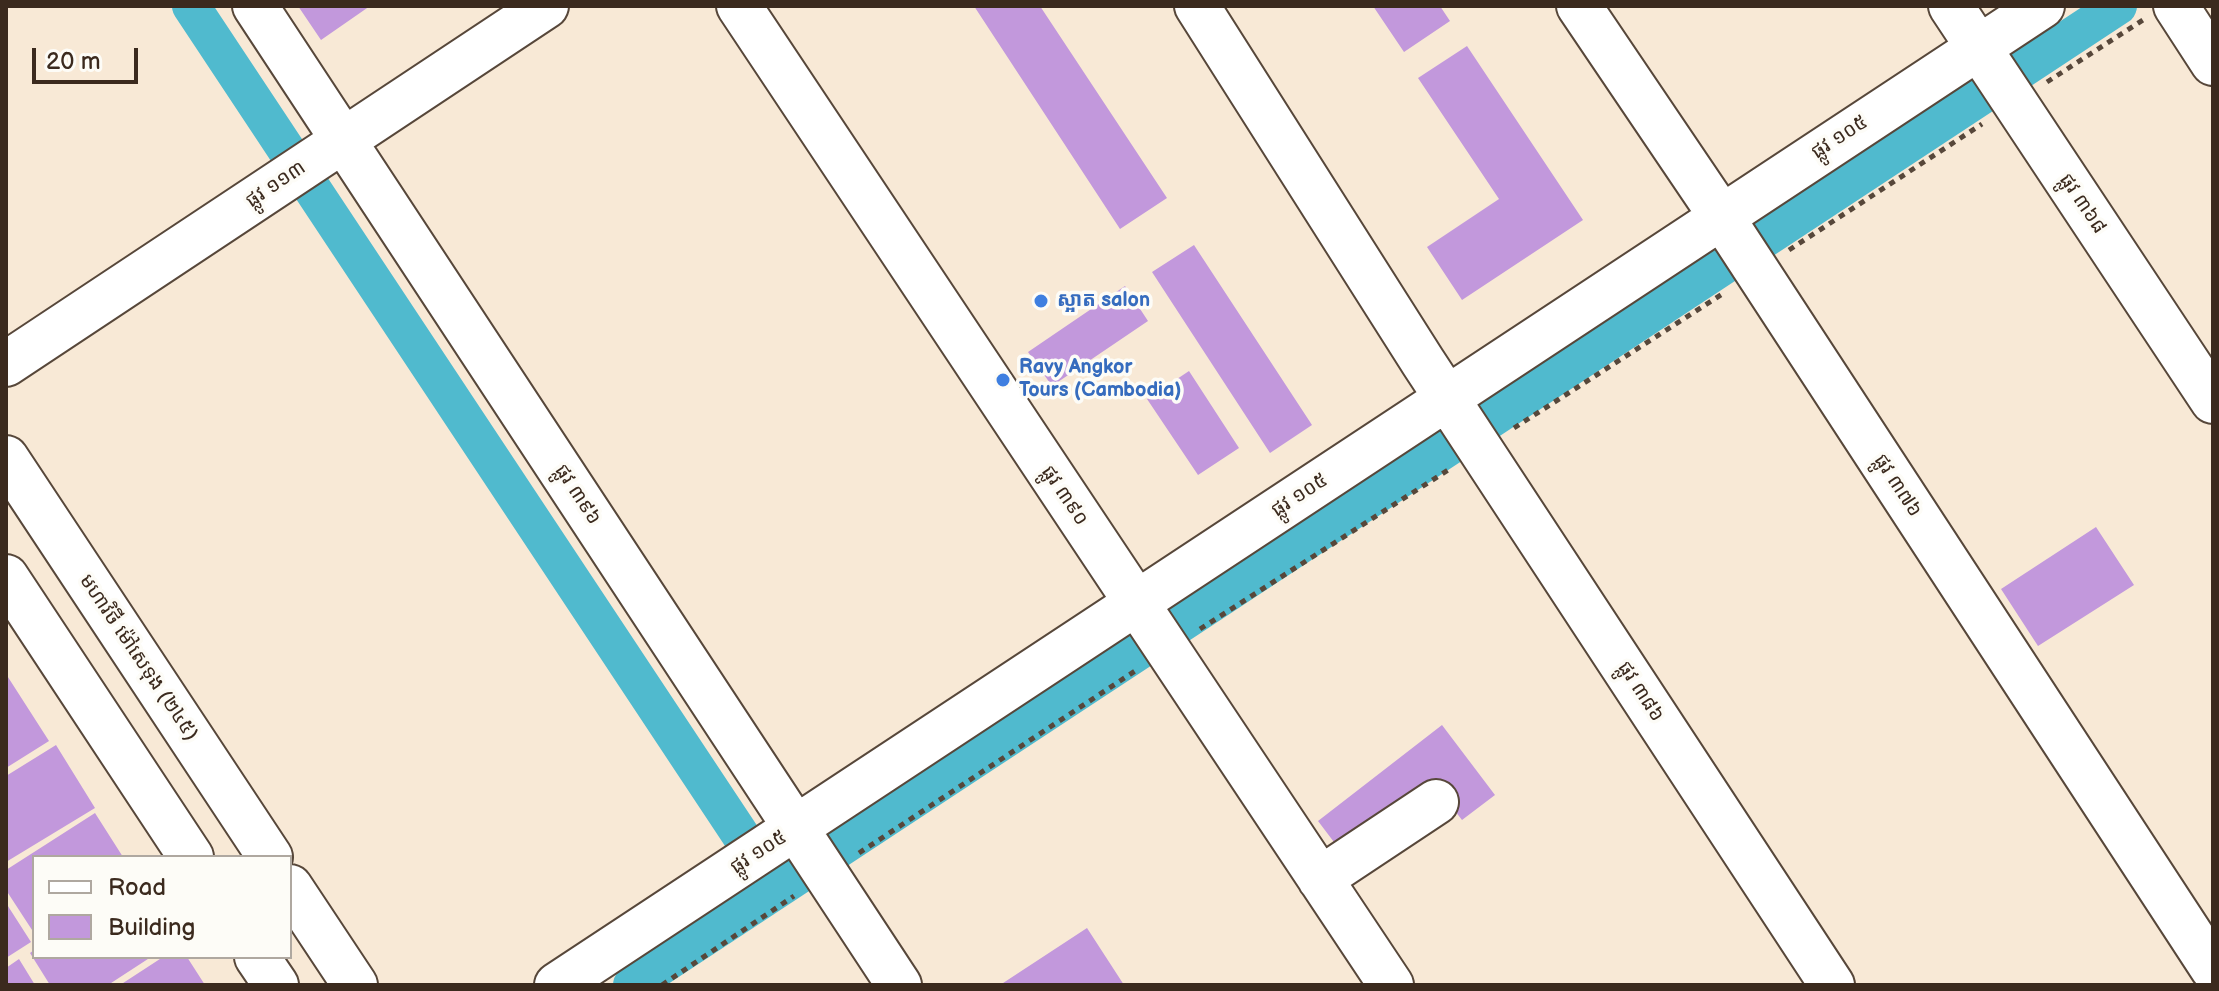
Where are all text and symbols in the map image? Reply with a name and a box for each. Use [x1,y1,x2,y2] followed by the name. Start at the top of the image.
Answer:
[36,32,142,82] scale bar
[46,47,101,76] text: 20 m
[1807,111,1873,165] street label: ផ្លូវ ១០៥
[241,156,311,214] street label: ផ្លូវ ១១៣
[2053,169,2111,239] street label: ផ្លូវ ៣៦៨
[1057,289,1150,313] place label: ស្អាត salon
[1032,292,1050,310] marker: ស្អាត salon
[1019,356,1181,403] place label: Ravy Angkor Tours (Cambodia)
[994,371,1012,389] marker: Ravy Angkor Tours (Cambodia)
[1868,450,1926,522] street label: ផ្លូវ ៣៧៦
[549,460,605,530] street label: ផ្លូវ ៣៩៦
[1035,461,1093,531] street label: ផ្លូវ ៣៩០
[1267,469,1333,523] street label: ផ្លូវ ១០៥
[73,570,203,746] street label: មហាវិថី ម៉ៅសេទុង (២៤៥)
[1612,657,1668,727] street label: ផ្លូវ ៣៨៦
[726,826,792,880] street label: ផ្លូវ ១០៥
[32,855,292,959] legend
[108,873,166,902] text: Road
[108,913,195,942] text: Building

